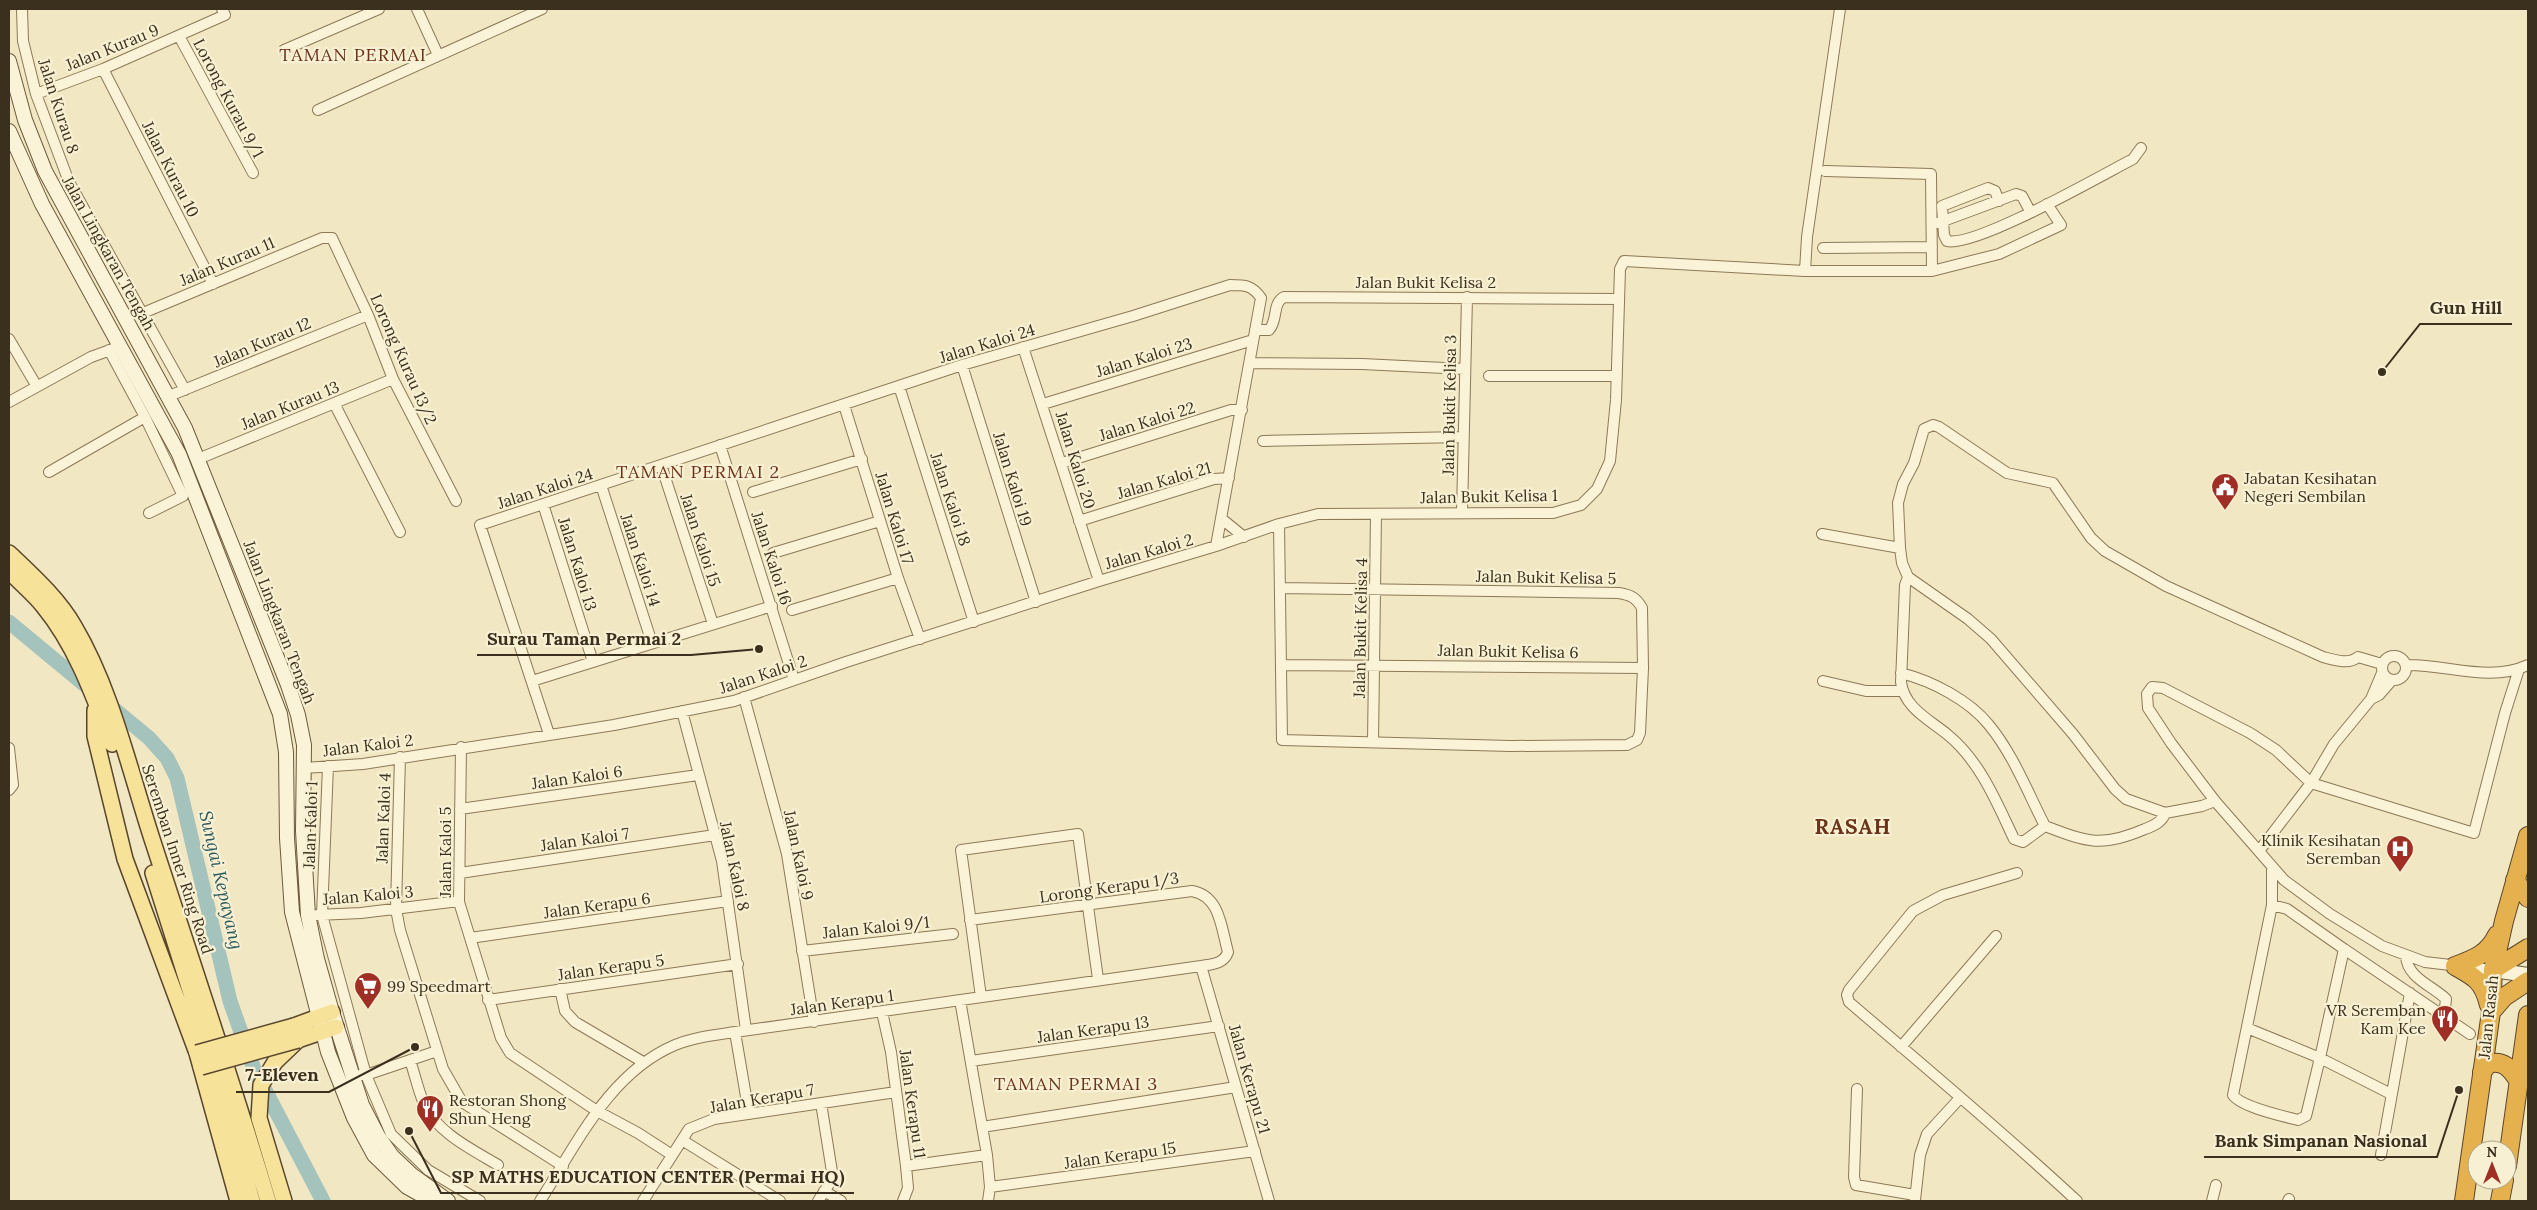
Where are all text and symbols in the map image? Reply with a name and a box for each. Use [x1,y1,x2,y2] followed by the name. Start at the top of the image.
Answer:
[62,19,162,75] street label: Jalan Kurau 9
[188,35,269,162] street label: Lorong Kurau 9/1
[279,43,427,66] district label: TAMAN PERMAI
[34,55,84,156] street label: Jalan Kurau 8
[138,117,204,221] street label: Jalan Kurau 10
[58,171,160,334] street label: Jalan Lingkaran Tengah
[176,232,278,290] street label: Jalan Kurau 11
[1355,272,1496,292] street label: Jalan Bukit Kelisa 2
[365,291,442,428] street label: Lorong Kurau 13/2
[2420,291,2512,324] callout: Gun Hill
[2430,296,2503,319] text: Gun Hill
[209,312,314,372] street label: Jalan Kurau 12
[936,319,1038,367] street label: Jalan Kaloi 24
[1093,333,1195,381] street label: Jalan Kaloi 23
[1438,334,1460,476] street label: Jalan Bukit Kelisa 3
[237,376,342,434] street label: Jalan Kurau 13
[1096,397,1197,445] street label: Jalan Kaloi 22
[1051,408,1100,511] street label: Jalan Kaloi 20
[989,429,1037,528] street label: Jalan Kaloi 19
[926,449,975,548] street label: Jalan Kaloi 18
[1114,457,1213,503] street label: Jalan Kaloi 21
[616,460,780,483] district label: TAMAN PERMAI 2
[494,463,595,513] street label: Jalan Kaloi 24
[2243,468,2377,506] place label: Jabatan Kesihatan Negeri Sembilan
[871,469,919,567] street label: Jalan Kaloi 17
[2210,472,2240,511] public building icon: Jabatan Kesihatan Negeri Sembilan
[1419,485,1558,507] street label: Jalan Bukit Kelisa 1
[676,490,725,589] street label: Jalan Kaloi 15
[747,508,797,607] street label: Jalan Kaloi 16
[616,510,666,609] street label: Jalan Kaloi 14
[554,514,602,613] street label: Jalan Kaloi 13
[1102,529,1195,573] street label: Jalan Kaloi 2
[239,536,321,707] street label: Jalan Lingkaran Tengah
[1349,557,1371,699] street label: Jalan Bukit Kelisa 4
[1475,566,1616,588] street label: Jalan Bukit Kelisa 5
[477,622,691,655] callout: Surau Taman Permai 2
[487,627,681,650] text: Surau Taman Permai 2
[1436,640,1579,662] street label: Jalan Bukit Kelisa 6
[716,650,809,698] street label: Jalan Kaloi 2
[321,730,414,761] street label: Jalan Kaloi 2
[529,761,624,793] street label: Jalan Kaloi 6
[138,762,218,957] street label: Seremban Inner Ring Road
[371,772,395,865] street label: Jalan Kaloi 4
[298,781,322,870] street label: Jalan Kaloi 1
[435,807,455,898] street label: Jalan Kaloi 5
[780,807,818,902] street label: Jalan Kaloi 9
[194,808,249,951] water label: Sungai Kepayang
[1815,813,1891,840] district label: RASAH
[716,818,754,913] street label: Jalan Kaloi 8
[538,823,631,855] street label: Jalan Kaloi 7
[2261,830,2381,868] place label: Klinik Kesihatan Seremban
[2385,834,2415,873] hospital icon: Klinik Kesihatan Seremban
[1038,867,1180,908] street label: Lorong Kerapu 1/3
[321,881,414,909] street label: Jalan Kaloi 3
[541,888,652,923] street label: Jalan Kerapu 6
[821,911,931,944] street label: Jalan Kaloi 9/1
[556,950,665,984] street label: Jalan Kerapu 5
[353,971,383,1010] supermarket icon: 99 Speedmart
[2474,974,2502,1061] street label: Jalan Rasah
[387,976,492,996] place label: 99 Speedmart
[788,985,895,1019] street label: Jalan Kerapu 1
[2325,1000,2426,1038] place label: VR Seremban Kam Kee
[2430,1004,2460,1043] restaurant icon: VR Seremban Kam Kee
[1035,1011,1150,1047] street label: Jalan Kerapu 13
[1225,1021,1275,1136] street label: Jalan Kerapu 21
[895,1047,931,1160] street label: Jalan Kerapu 11
[236,1059,329,1092] callout: 7-Eleven
[245,1063,319,1086] text: 7-Eleven
[994,1072,1158,1095] district label: TAMAN PERMAI 3
[707,1079,816,1117] street label: Jalan Kerapu 7
[449,1090,567,1128] place label: Restoran Shong Shun Heng
[415,1094,445,1133] restaurant icon: Restoran Shong Shun Heng
[2204,1124,2437,1157] callout: Bank Simpanan Nasional
[2215,1129,2428,1152] text: Bank Simpanan Nasional
[1062,1137,1177,1173] street label: Jalan Kerapu 15
[2467,1140,2517,1190] north arrow
[2487,1143,2498,1161] text: N
[441,1160,854,1193] callout: SP MATHS EDUCATION CENTER (Permai HQ)
[451,1165,845,1188] text: SP MATHS EDUCATION CENTER (Permai HQ)

